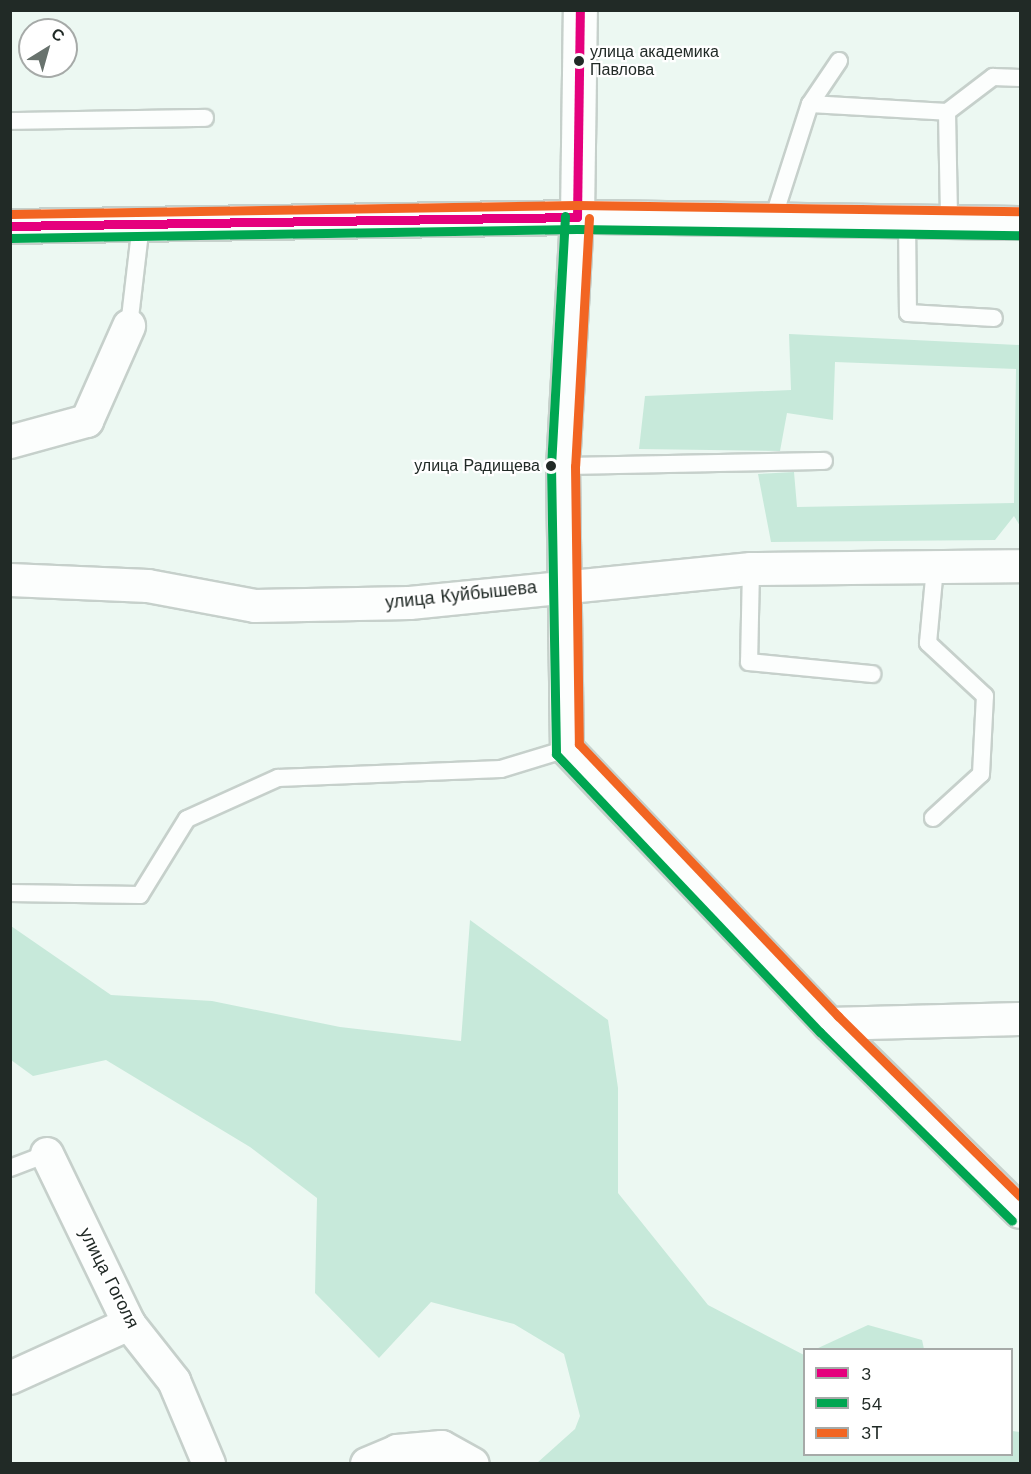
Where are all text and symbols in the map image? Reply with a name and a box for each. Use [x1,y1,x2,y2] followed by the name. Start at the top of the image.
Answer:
[18,18,78,78] north arrow
[48,24,68,46] text: С
[590,42,719,80] place label: улица академика Павлова
[573,55,585,67] marker: улица академика Павлова
[414,456,540,476] place label: улица Радищева
[545,460,557,472] marker: улица Радищева
[384,576,538,614] street label: улица Куйбышева
[74,1224,144,1332] street label: улица Гоголя
[803,1348,1013,1456] legend
[861,1363,872,1384] text: 3
[861,1393,882,1414] text: 54
[861,1422,883,1443] text: 3Т

